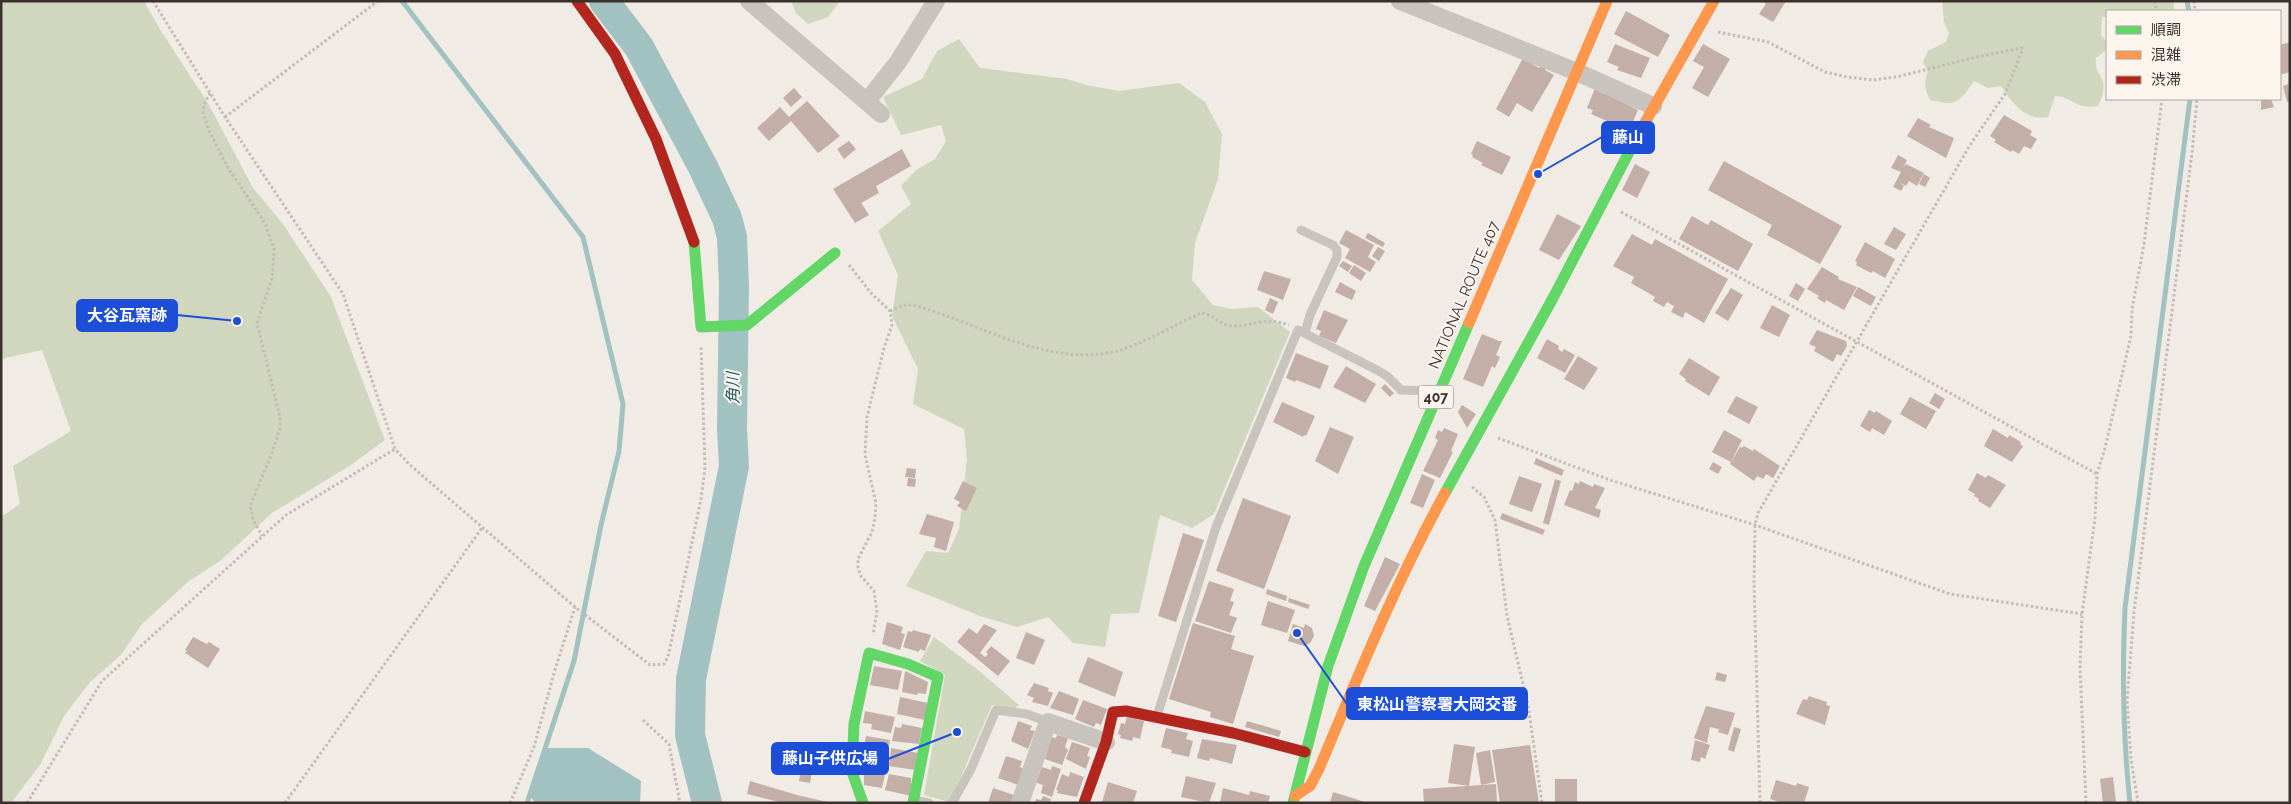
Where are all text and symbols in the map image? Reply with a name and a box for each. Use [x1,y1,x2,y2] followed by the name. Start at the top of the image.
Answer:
[2106,10,2281,100] legend
[2151,21,2181,39] text: 順調
[2151,46,2181,64] text: 混雑
[2151,71,2181,89] text: 渋滞
[1602,122,1654,153] callout: 藤山
[1612,128,1644,147] text: 藤山
[1425,219,1503,371] street label: NATIONAL ROUTE 407
[77,300,177,331] callout: 大谷瓦窯跡
[87,306,167,325] text: 大谷瓦窯跡
[723,370,743,404] water label: 角川
[1418,386,1454,408] road number: 407
[1347,688,1527,719] callout: 東松山警察署大岡交番
[1357,695,1517,714] text: 東松山警察署大岡交番
[772,743,888,774] callout: 藤山子供広場
[782,749,878,768] text: 藤山子供広場

